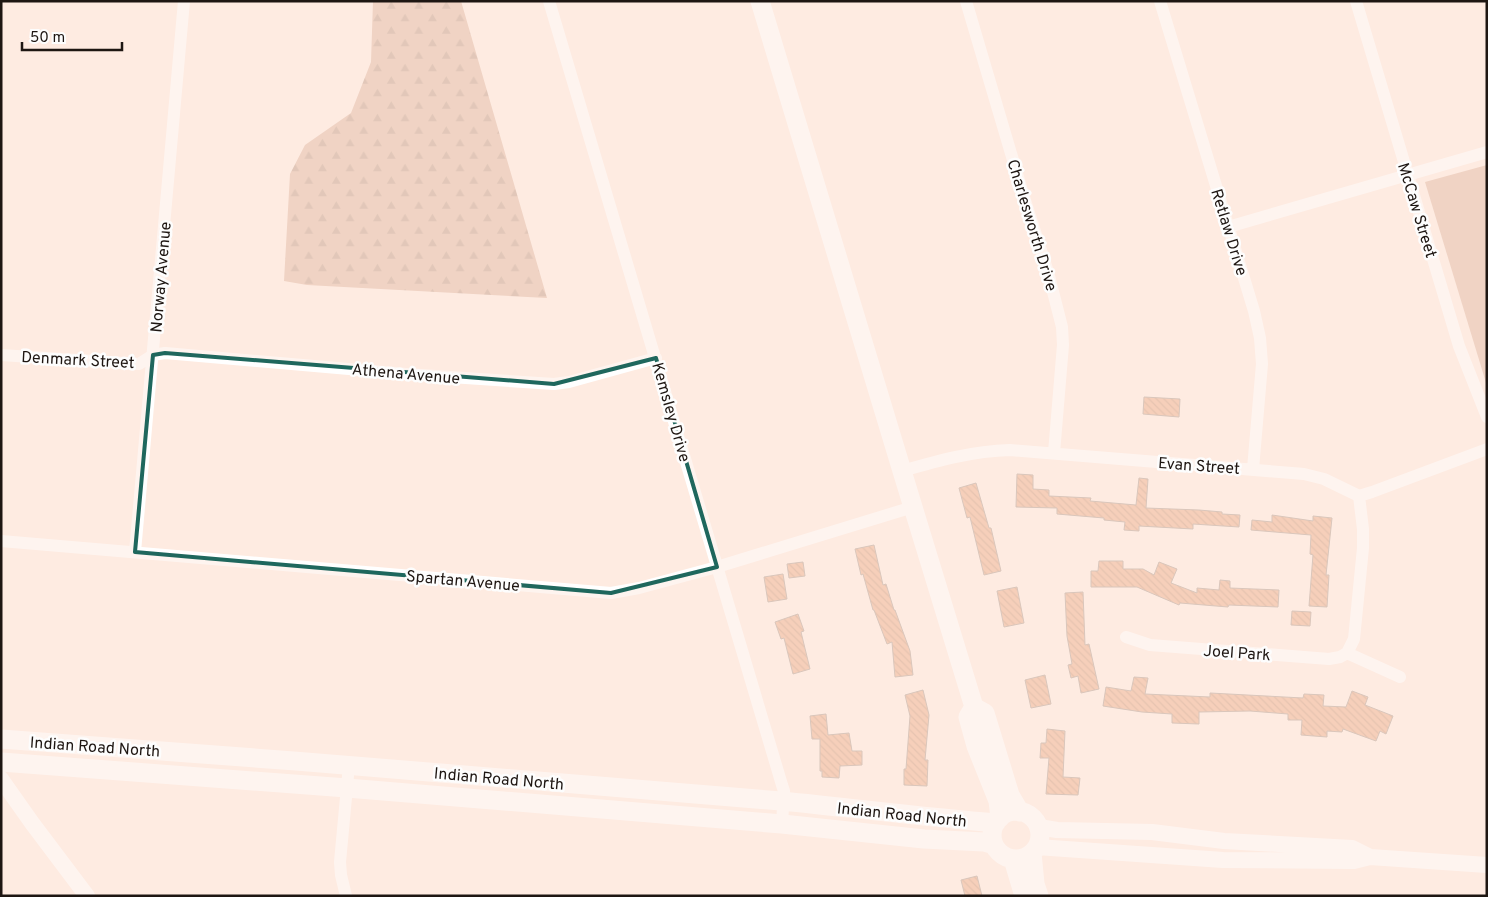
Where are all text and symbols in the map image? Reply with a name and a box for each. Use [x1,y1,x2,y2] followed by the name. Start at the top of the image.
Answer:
[22,20,122,52] scale bar
[30,29,65,48] text: 50 m
[1001,157,1061,294] street label: Charlesworth Drive
[1392,161,1440,261] street label: McCaw Street
[1205,187,1251,279] street label: Retlaw Drive
[147,221,177,333] street label: Norway Avenue
[21,348,135,374] street label: Denmark Street
[351,360,461,390] street label: Athena Avenue
[646,360,694,465] street label: Kemsley Drive
[1157,454,1240,480] street label: Evan Street
[405,567,521,597] street label: Spartan Avenue
[1202,642,1271,666] street label: Joel Park
[29,733,161,763] street label: Indian Road North
[433,764,565,796] street label: Indian Road North
[836,799,968,833] street label: Indian Road North

